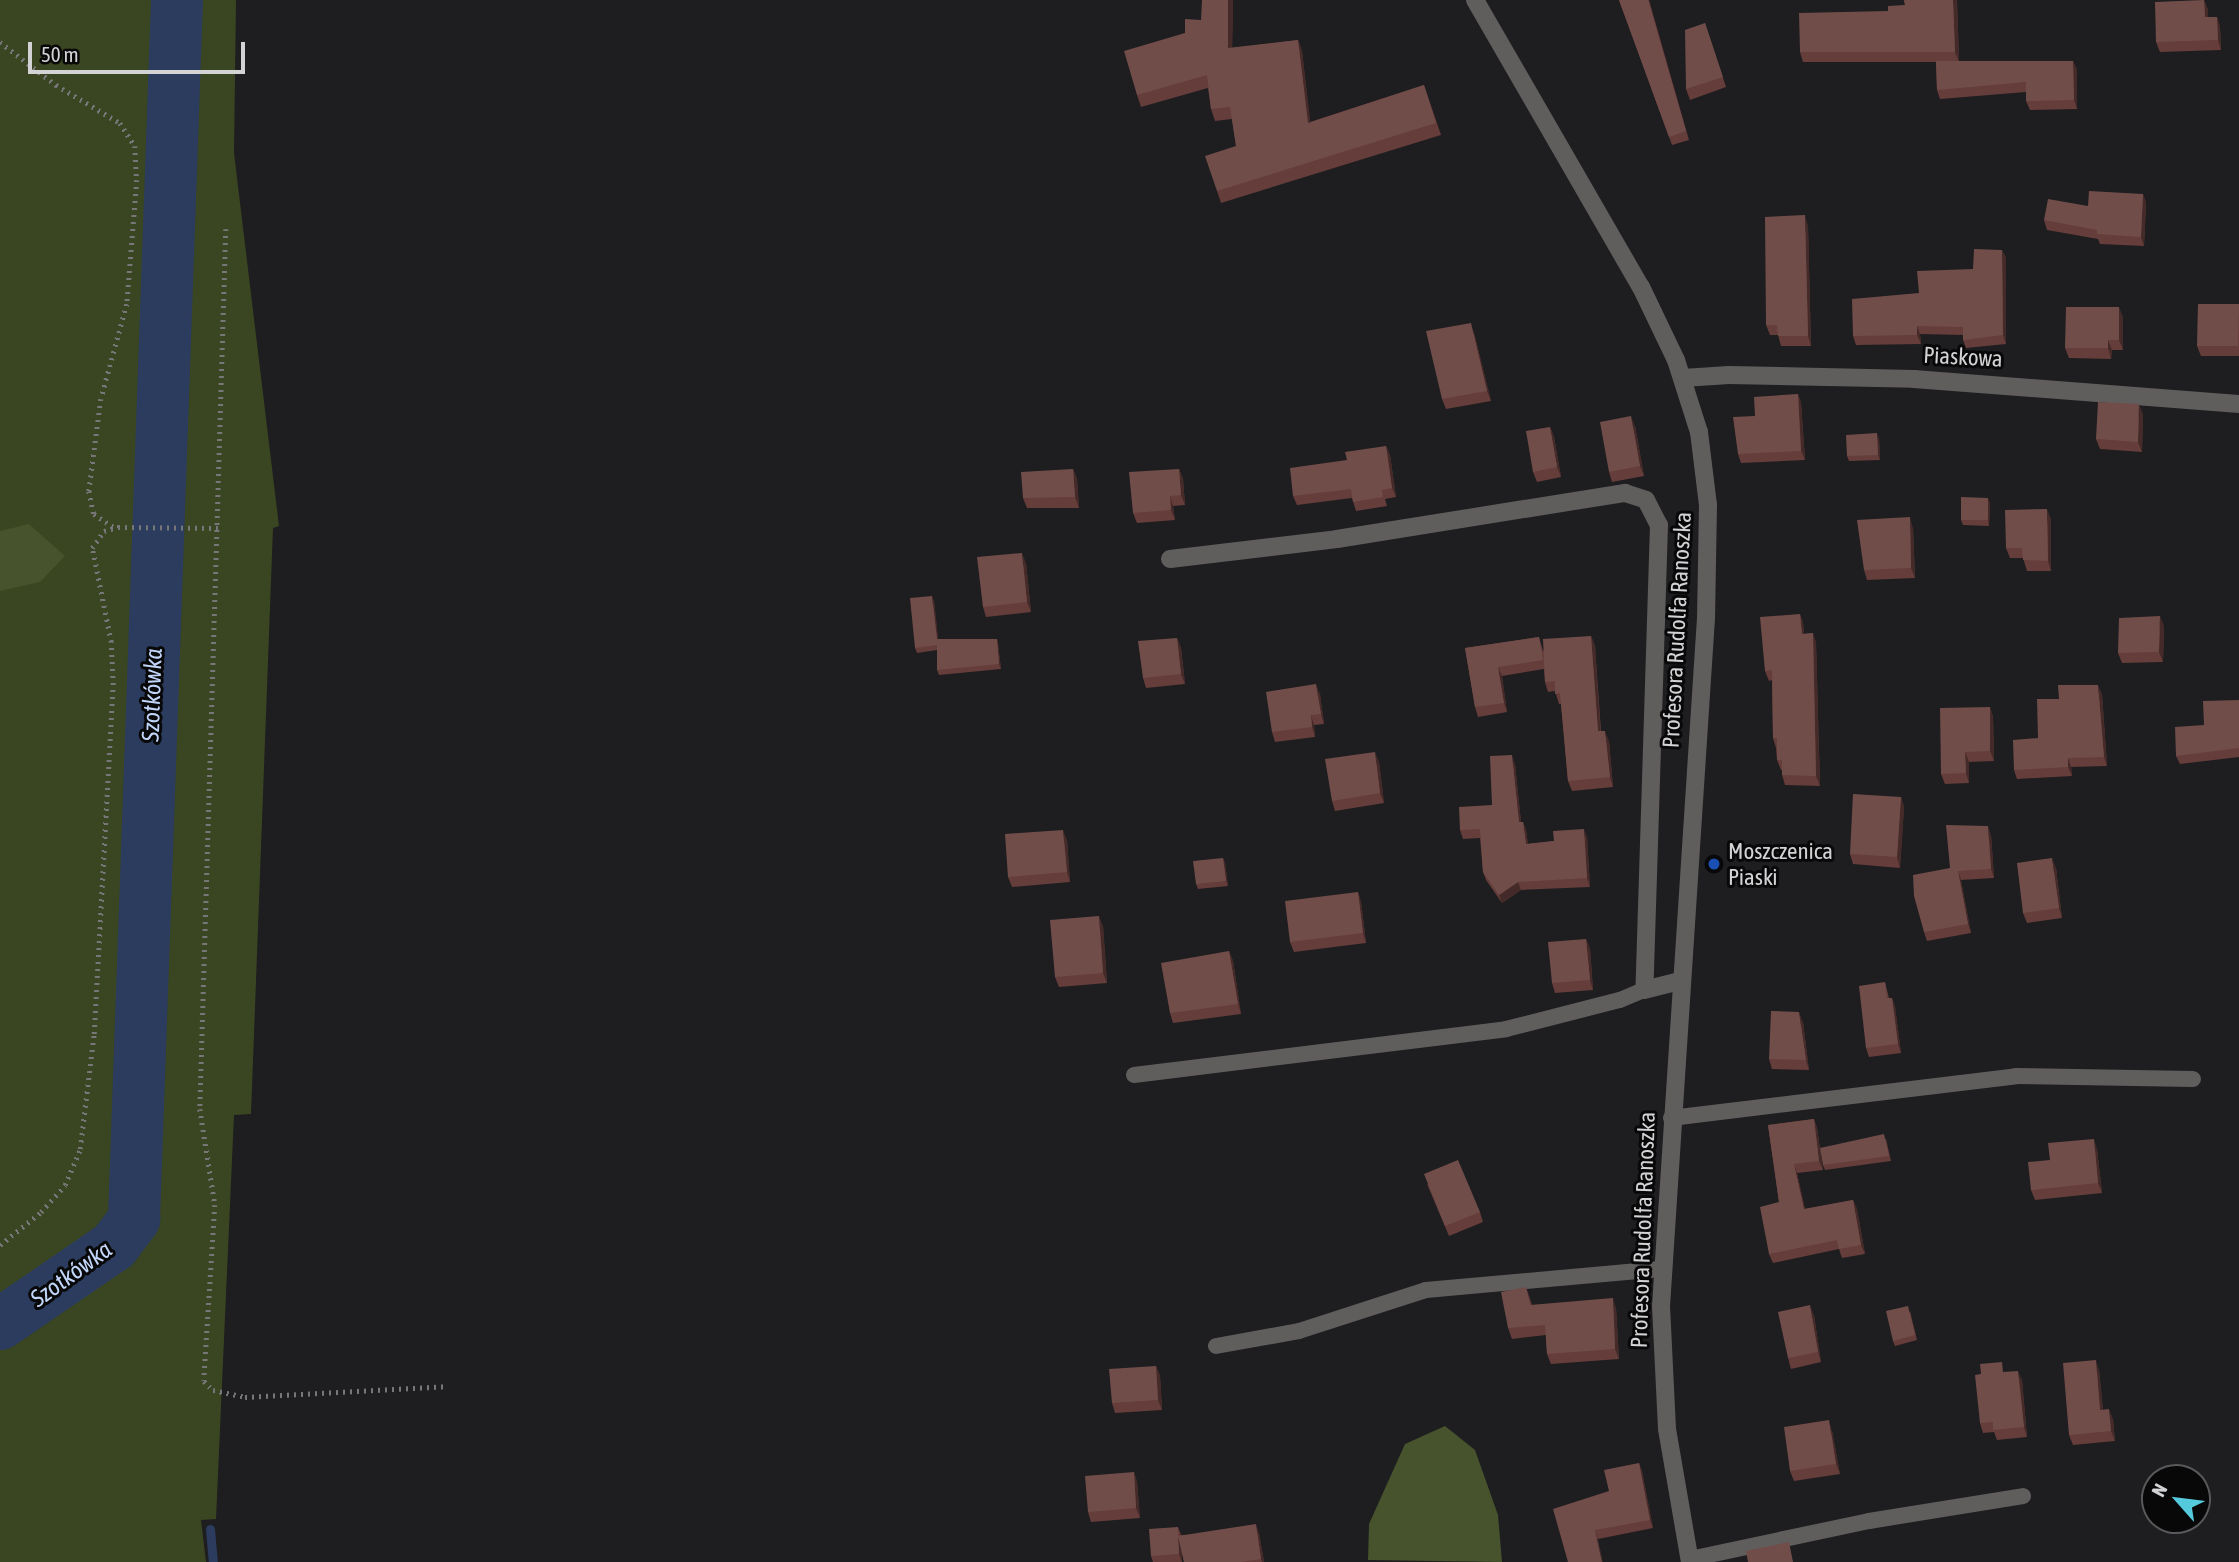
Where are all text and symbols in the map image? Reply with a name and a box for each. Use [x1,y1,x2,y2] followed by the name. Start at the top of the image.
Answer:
[32,28,248,72] scale bar
[41,42,79,66] text: 50 m
[1923,341,2003,373] street label: Piaskowa
[1657,511,1697,749] street label: Profesora Rudolfa Ranoszka
[136,648,168,742] water label: Szotkówka
[1728,837,1833,891] place label: Moszczenica Piaski
[1706,856,1722,872] marker: Moszczenica Piaski
[1625,1111,1661,1349] street label: Profesora Rudolfa Ranoszka
[25,1235,117,1313] water label: Szotkówka
[2141,1464,2211,1534] north arrow
[2147,1480,2172,1500] text: N

